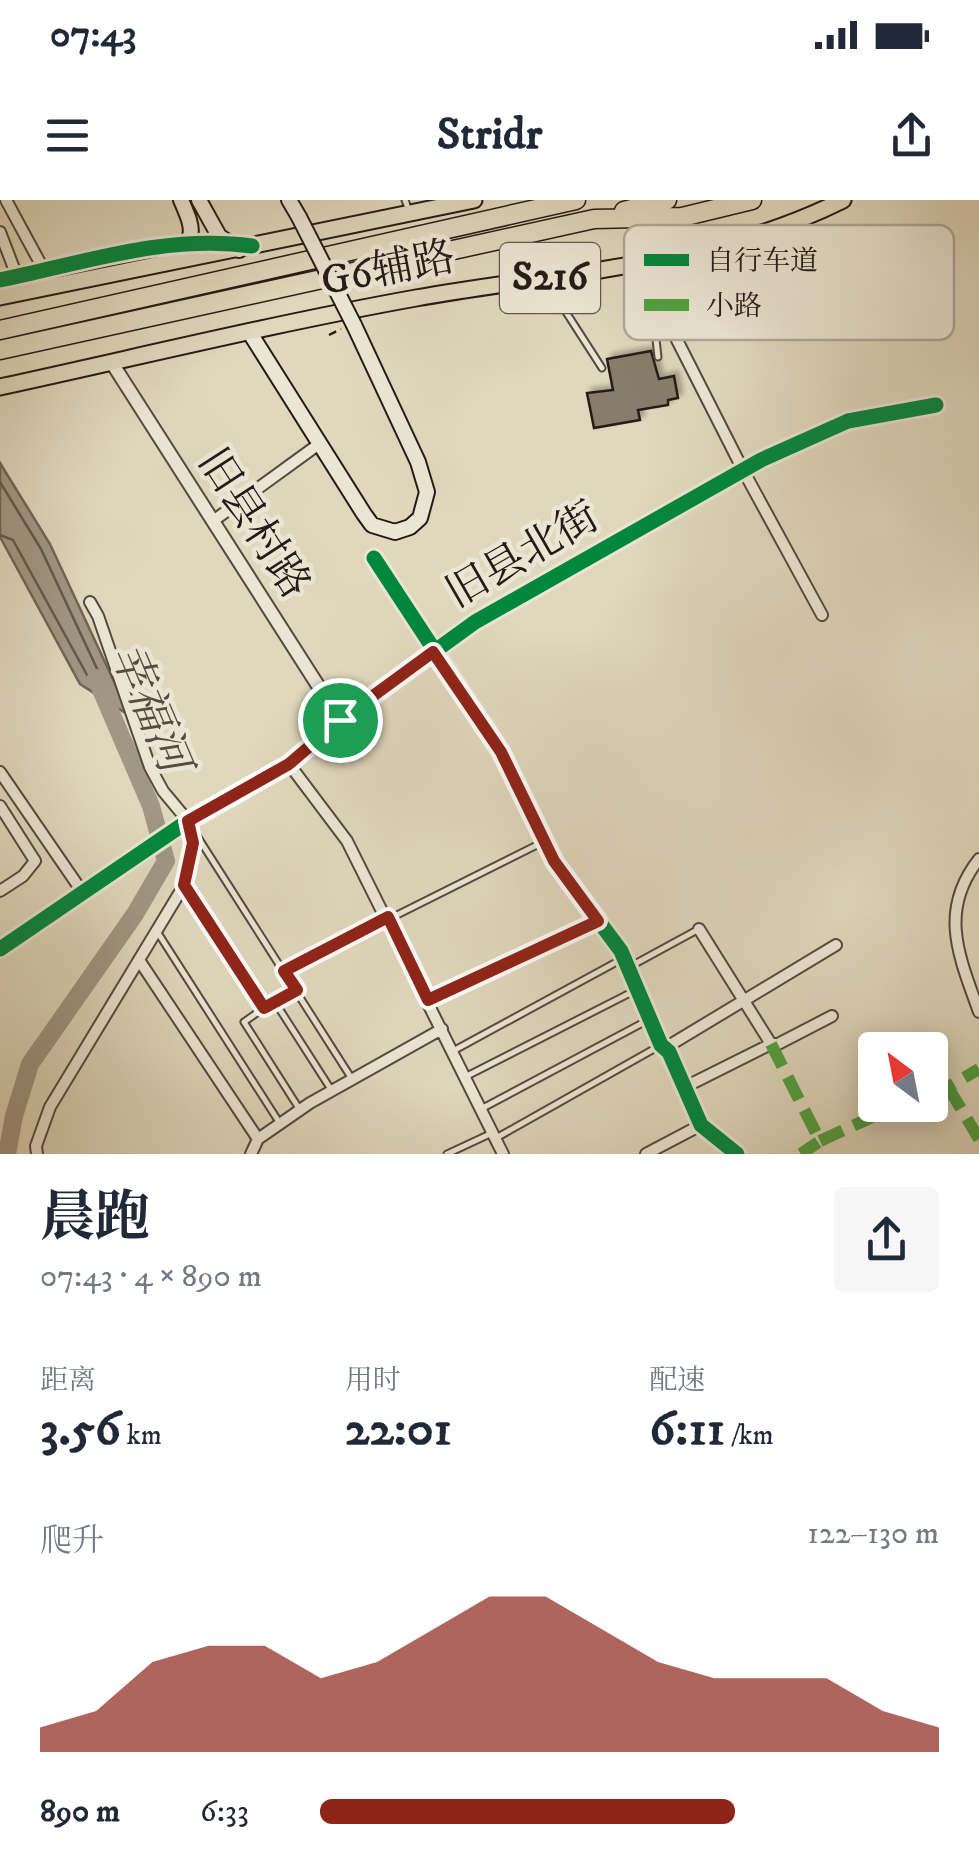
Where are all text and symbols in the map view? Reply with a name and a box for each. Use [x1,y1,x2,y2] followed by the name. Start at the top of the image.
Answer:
[50,11,136,59] text: 07:43
[437,107,542,163] text: Stridr
[40,108,95,163] icon: menu
[884,108,939,163] icon: share
[624,225,954,340] legend
[317,232,459,308] street label: G6辅路
[500,243,600,313] road number: S216
[706,244,818,279] text: 自行车道
[706,289,762,324] text: 小路
[185,439,321,609] street label: 旧县村路
[437,491,609,621] street label: 旧县北街
[97,635,204,788] water label: 幸福河
[298,678,383,763] pin
[313,693,368,748] icon: arrive
[858,1032,948,1122] north arrow
[858,1032,948,1122] map controls
[40,1185,150,1254] text: 晨跑
[834,1187,939,1292] button: share
[40,1257,262,1297] text: 07:43 · 4 × 890 m
[40,1363,96,1398] text: 距离
[345,1363,401,1398] text: 用时
[649,1363,705,1398] text: 配速
[40,1398,121,1461] text: 3.56
[345,1398,452,1461] text: 22:01
[649,1398,725,1461] text: 6:11
[121,1418,162,1453] text: km
[725,1418,774,1453] text: /km
[807,1514,939,1554] text: 122–130 m
[40,1522,104,1562] text: 爬升
[40,1792,120,1832] text: 890 m
[200,1792,249,1832] text: 6:33

